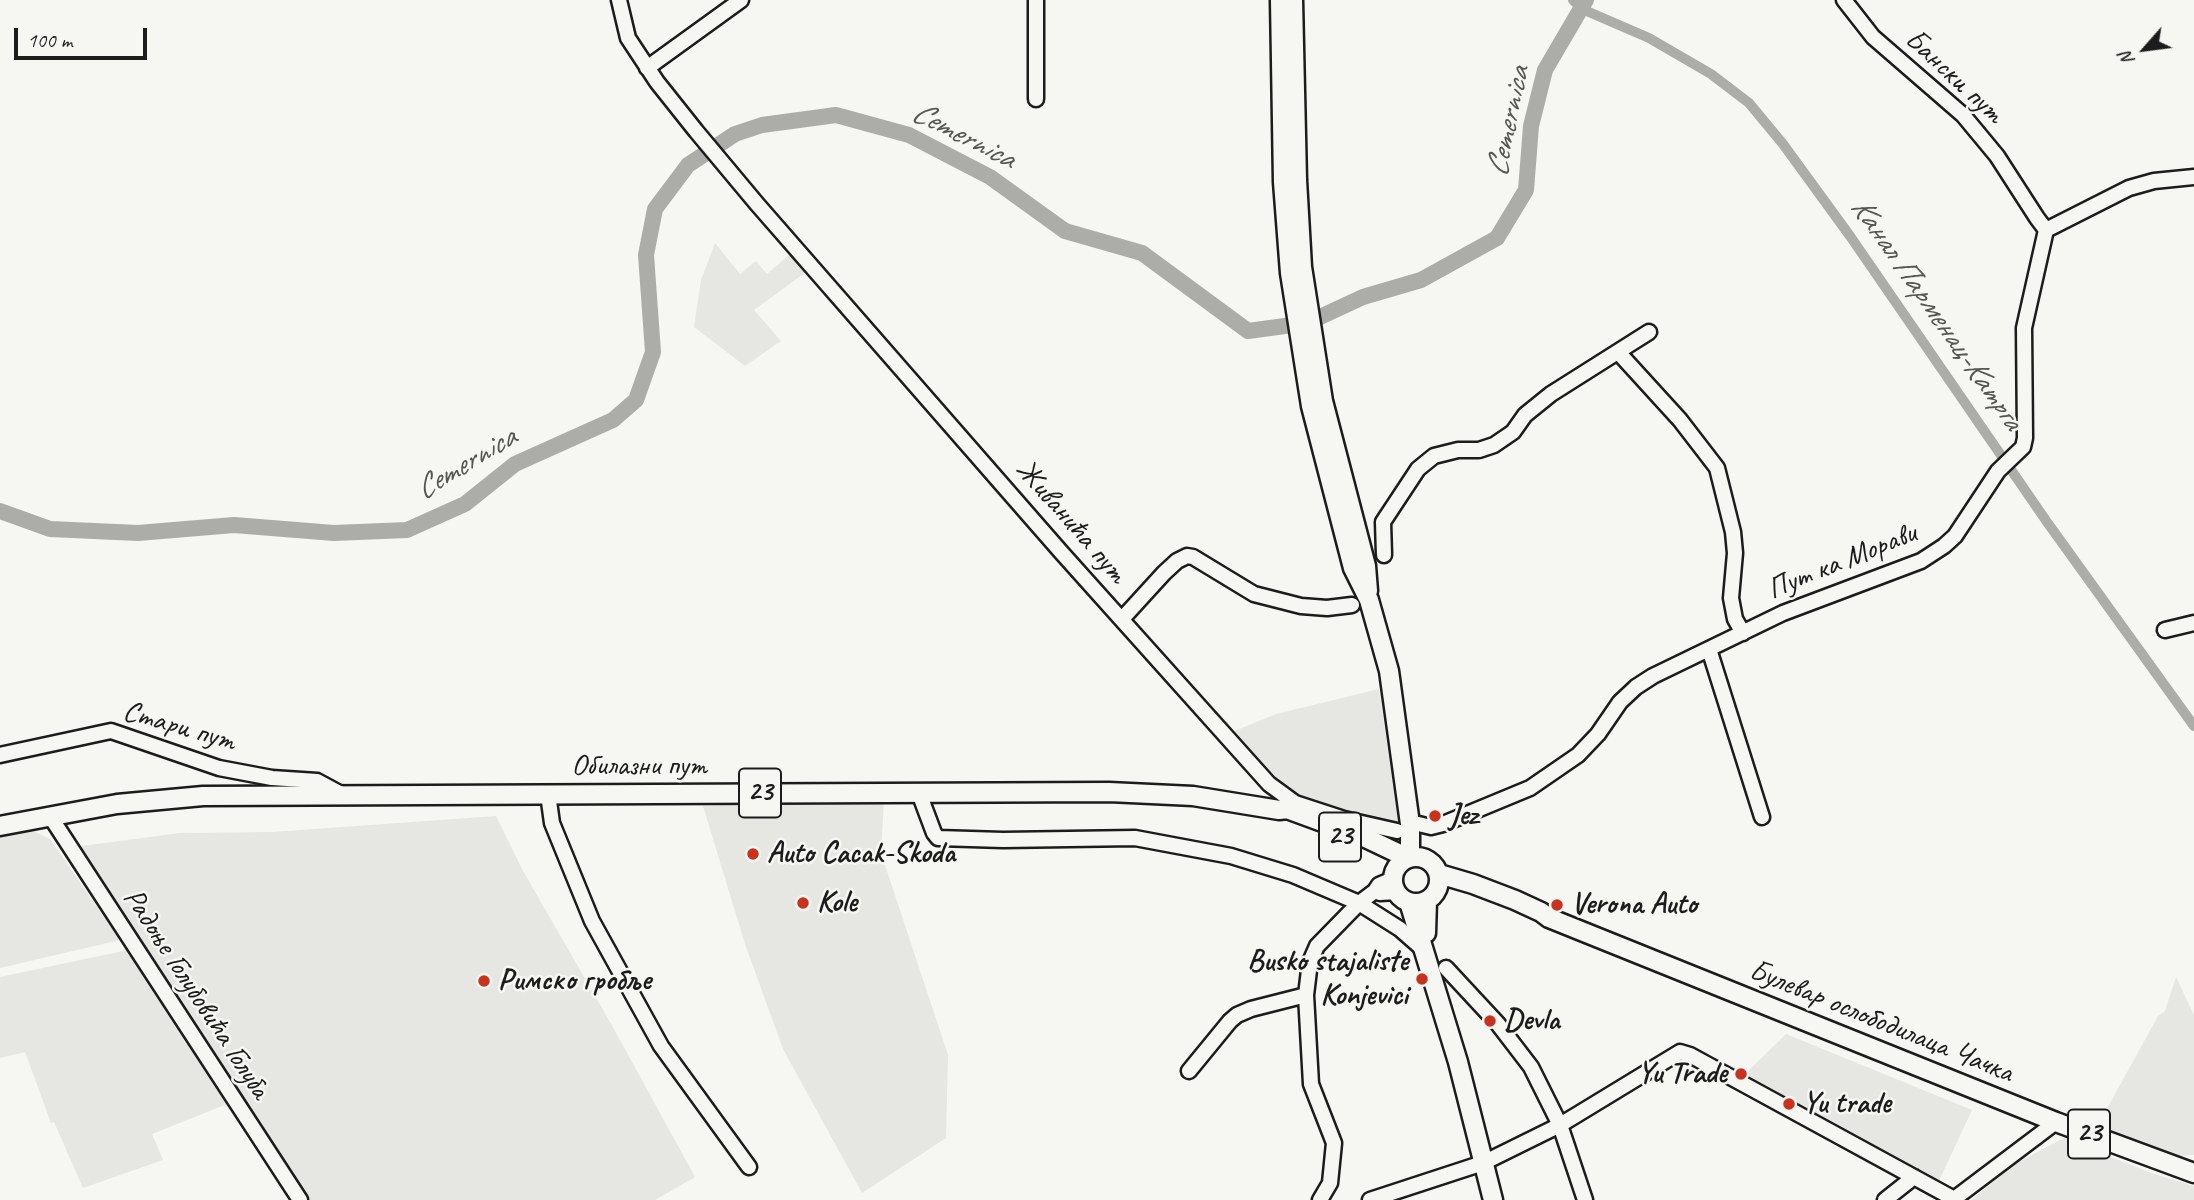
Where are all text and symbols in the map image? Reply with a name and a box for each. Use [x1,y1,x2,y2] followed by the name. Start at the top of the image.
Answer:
[18,14,150,58] scale bar
[2110,14,2180,84] north arrow
[1897,22,2011,132] street label: Бански пут
[27,27,72,53] text: 100 m
[2113,48,2140,70] text: N
[1479,64,1539,180] water label: Cemernica
[905,94,1021,178] water label: Cemernica
[1842,190,2030,438] water label: Канал Парменац-Катрга
[409,419,523,509] water label: Cemernica
[1007,453,1135,591] street label: Живанића пут
[1762,516,1922,608] street label: Пут ка Морави
[119,694,239,760] street label: Стари пут
[571,748,707,784] street label: Обилазни пут
[739,768,781,818] road number: 23
[1449,798,1478,834] place label: Jez
[1427,808,1443,824] marker: Jez
[1319,812,1361,862] road number: 23
[767,836,955,872] place label: Auto Cacak-Skoda
[745,846,761,862] marker: Auto Cacak-Skoda
[115,882,277,1106] street label: Радоње Голубовића Голуба
[817,885,857,921] place label: Kole
[1571,887,1697,923] place label: Verona Auto
[795,895,811,911] marker: Kole
[1549,897,1565,913] marker: Verona Auto
[1247,944,1408,1014] place label: Busko stajaliste Konjevici
[1744,953,2018,1091] street label: Булевар ослободилаца Чачка
[498,963,651,999] place label: Римско гробље
[1414,971,1430,987] marker: Busko stajaliste Konjevici
[476,973,492,989] marker: Римско гробље
[1504,1003,1559,1039] place label: Devla
[1482,1013,1498,1029] marker: Devla
[1638,1056,1727,1092] place label: Yu Trade
[1733,1066,1749,1082] marker: Yu Trade
[1803,1086,1891,1122] place label: Yu trade
[1781,1096,1797,1112] marker: Yu trade
[2068,1110,2110,1158] road number: 23

